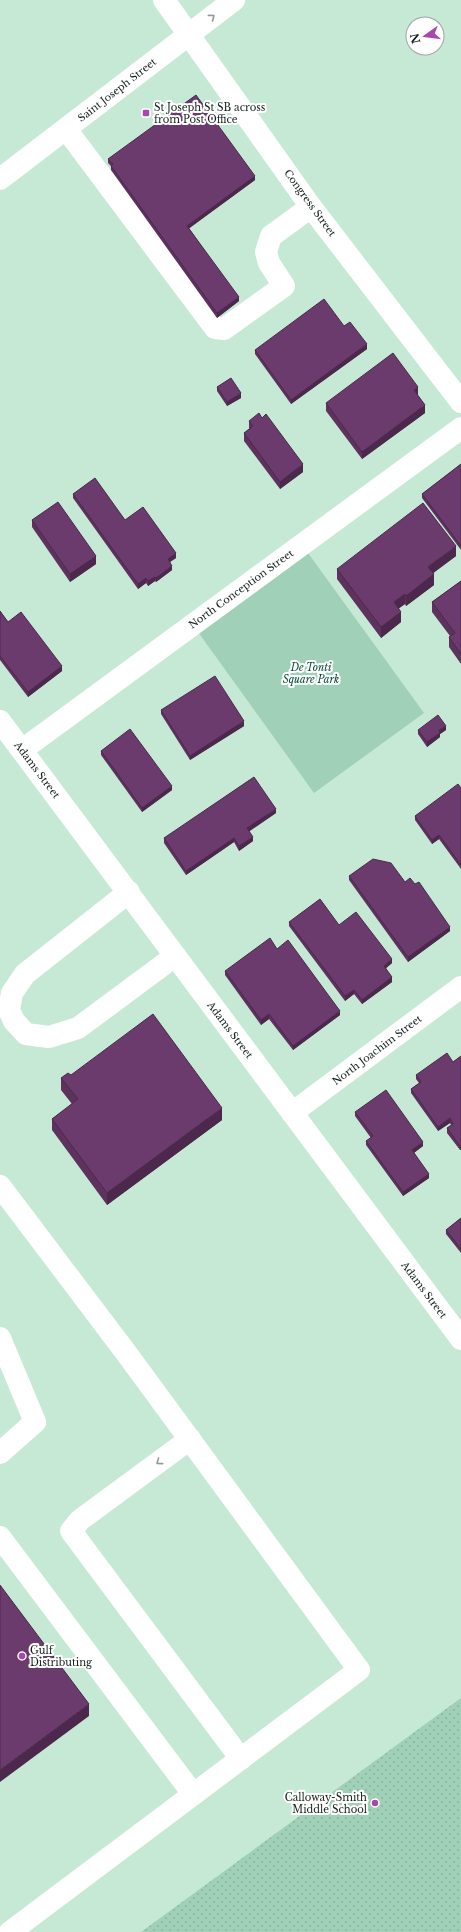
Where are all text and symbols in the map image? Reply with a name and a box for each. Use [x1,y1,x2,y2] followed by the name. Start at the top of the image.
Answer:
[207,15,214,22] one-way arrow
[405,16,445,56] north arrow
[407,31,423,45] text: N
[75,55,159,125] street label: Saint Joseph Street
[154,101,266,126] place label: St Joseph St SB across from Post Office
[141,108,151,118] marker: St Joseph St SB across from Post Office
[281,167,339,239] street label: Congress Street
[186,546,296,631] street label: North Conception Street
[283,661,339,686] park label: De Tonti Square Park
[11,738,63,801] street label: Adams Street
[204,998,256,1061] street label: Adams Street
[330,1012,424,1088] street label: North Joachim Street
[398,1258,450,1321] street label: Adams Street
[156,1457,163,1464] one-way arrow
[30,1644,93,1669] place label: Gulf Distributing
[17,1651,27,1661] marker: Gulf Distributing
[285,1791,367,1816] place label: Calloway-Smith Middle School
[370,1798,380,1808] marker: Calloway-Smith Middle School

